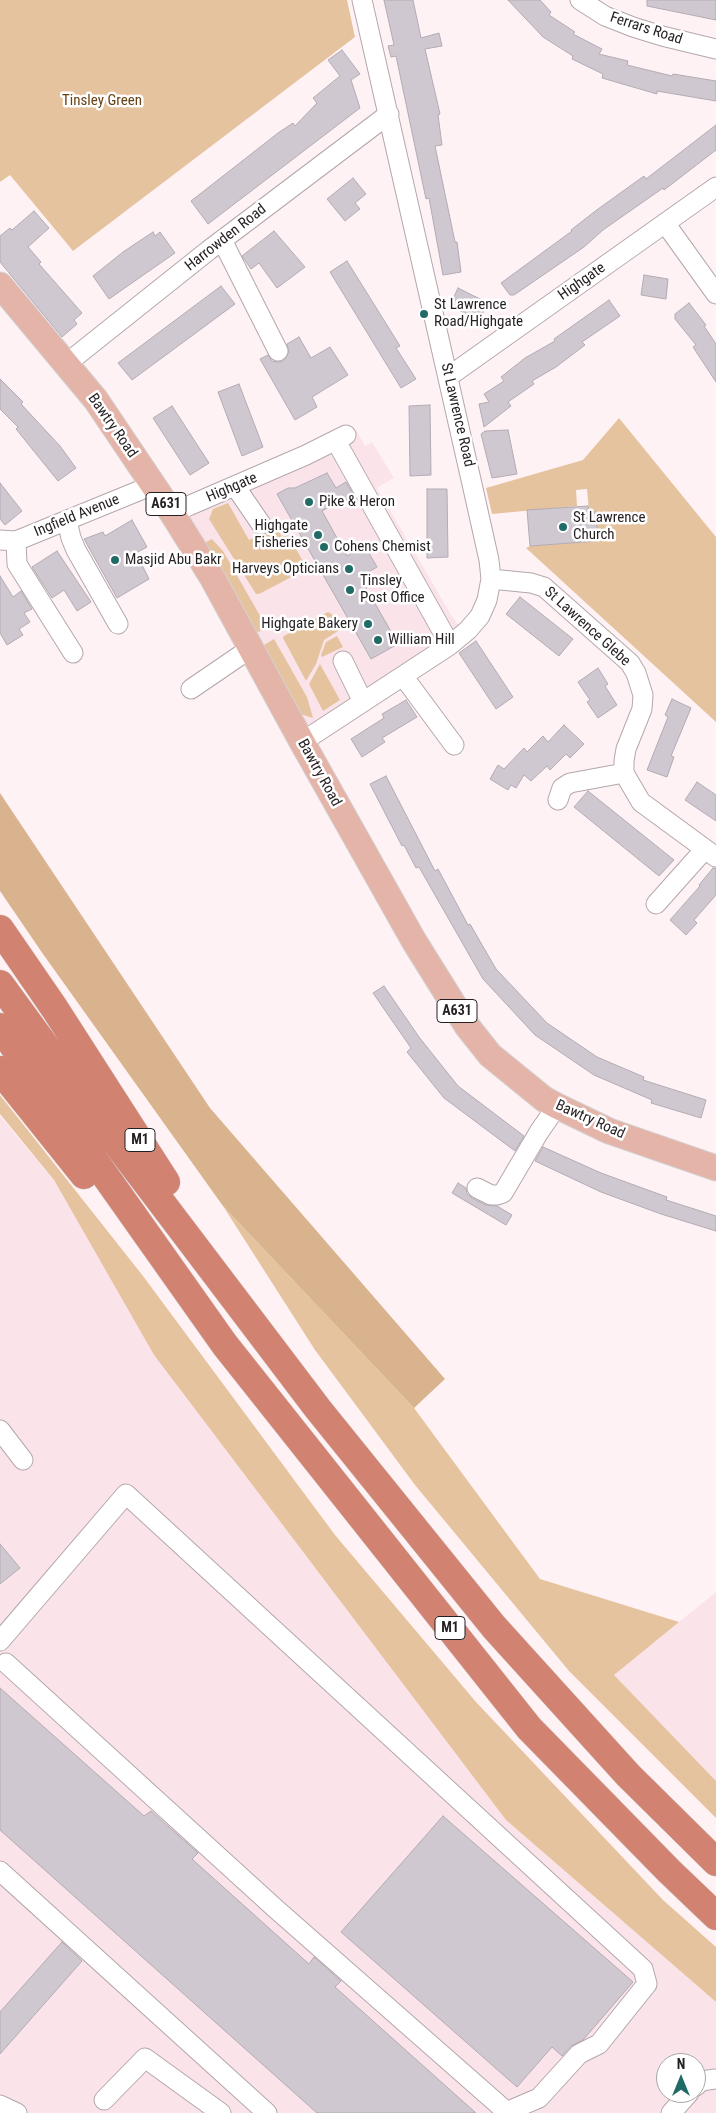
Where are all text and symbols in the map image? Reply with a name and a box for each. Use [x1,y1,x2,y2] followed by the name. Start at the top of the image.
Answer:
[608,9,684,49] street label: Ferrars Road
[62,92,142,110] park label: Tinsley Green
[182,201,270,275] street label: Harrowden Road
[555,259,609,305] street label: Highgate
[434,296,523,331] place label: St Lawrence Road/Highgate
[418,308,430,320] marker: St Lawrence Road/Highgate
[436,361,478,469] street label: St Lawrence Road
[83,391,141,461] street label: Bawtry Road
[204,469,260,507] street label: Highgate
[32,491,122,541] street label: Ingfield Avenue
[146,492,186,516] road number: A631
[319,493,395,511] place label: Pike & Heron
[303,496,315,508] marker: Pike & Heron
[573,509,645,544] place label: St Lawrence Church
[254,517,308,552] place label: Highgate Fisheries
[557,521,569,533] marker: St Lawrence Church
[312,529,324,541] marker: Highgate Fisheries
[334,538,431,556] place label: Cohens Chemist
[318,541,330,553] marker: Cohens Chemist
[125,551,221,569] place label: Masjid Abu Bakr
[109,554,121,566] marker: Masjid Abu Bakr
[232,560,339,578] place label: Harveys Opticians
[343,563,355,575] marker: Harveys Opticians
[360,572,425,607] place label: Tinsley Post Office
[344,584,356,596] marker: Tinsley Post Office
[540,584,634,670] street label: St Lawrence Glebe
[261,615,358,633] place label: Highgate Bakery
[362,618,374,630] marker: Highgate Bakery
[388,631,455,649] place label: William Hill
[372,634,384,646] marker: William Hill
[293,736,345,810] street label: Bawtry Road
[437,999,477,1022] road number: A631
[553,1097,627,1143] street label: Bawtry Road
[125,1128,155,1152] road number: M1
[435,1616,465,1640] road number: M1
[656,2053,706,2103] north arrow
[677,2056,685,2072] text: N

